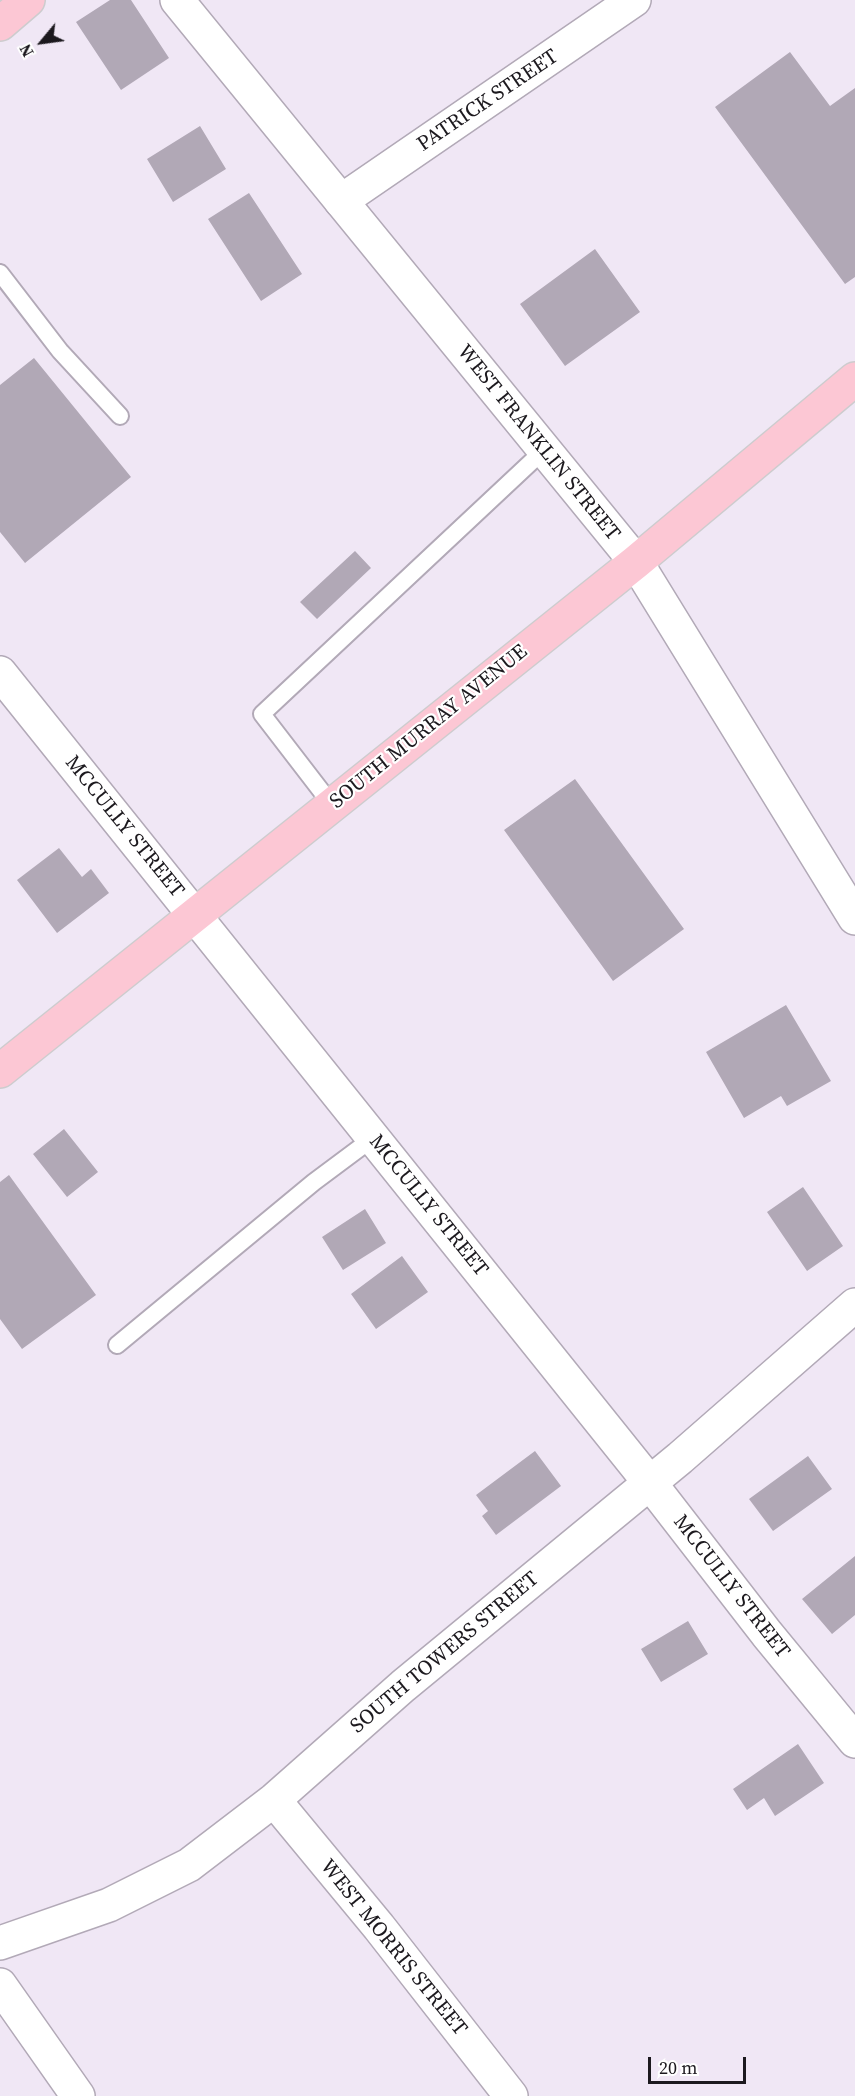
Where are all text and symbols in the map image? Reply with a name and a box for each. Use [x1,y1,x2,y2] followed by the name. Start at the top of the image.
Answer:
[12,12,72,72] north arrow
[14,40,39,61] text: N
[413,45,563,157] street label: PATRICK STREET
[451,340,625,546] street label: WEST FRANKLIN STREET
[325,640,533,814] street label: SOUTH MURRAY AVENUE
[59,751,189,903] street label: MCCULLY STREET
[363,1130,493,1282] street label: MCCULLY STREET
[667,1510,795,1664] street label: MCCULLY STREET
[346,1567,544,1739] street label: SOUTH TOWERS STREET
[314,1855,472,2041] street label: WEST MORRIS STREET
[651,2045,748,2083] scale bar
[659,2055,697,2080] text: 20 m

